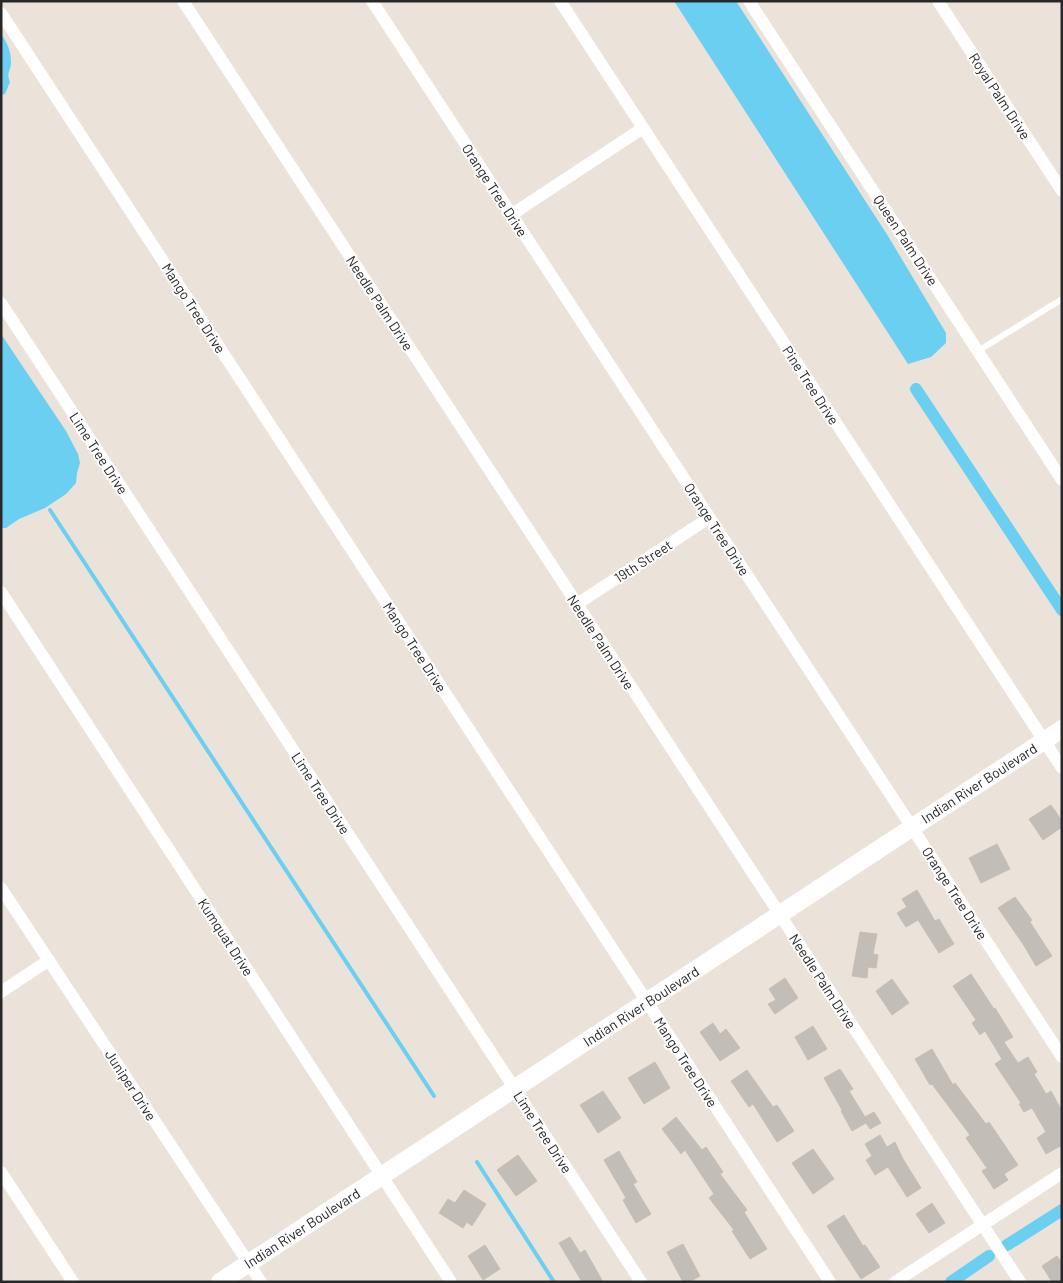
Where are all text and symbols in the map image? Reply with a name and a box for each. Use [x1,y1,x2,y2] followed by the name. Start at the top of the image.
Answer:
[966,50,1034,142] street label: Royal Palm Drive
[459,140,531,240] street label: Orange Tree Drive
[870,191,942,289] street label: Queen Palm Drive
[343,252,417,354] street label: Needle Palm Drive
[159,260,229,356] street label: Mango Tree Drive
[779,342,843,428] street label: Pine Tree Drive
[66,409,132,497] street label: Lime Tree Drive
[681,479,753,579] street label: Orange Tree Drive
[611,536,675,586] street label: 19th Street
[564,591,638,693] street label: Needle Palm Drive
[380,599,450,695] street label: Mango Tree Drive
[918,739,1040,827] street label: Indian River Boulevard
[288,749,354,837] street label: Lime Tree Drive
[919,843,991,943] street label: Orange Tree Drive
[195,895,257,979] street label: Kumquat Drive
[786,930,860,1032] street label: Needle Palm Drive
[580,962,702,1050] street label: Indian River Boulevard
[651,1014,721,1110] street label: Mango Tree Drive
[102,1046,160,1124] street label: Juniper Drive
[510,1088,576,1176] street label: Lime Tree Drive
[241,1184,363,1272] street label: Indian River Boulevard

